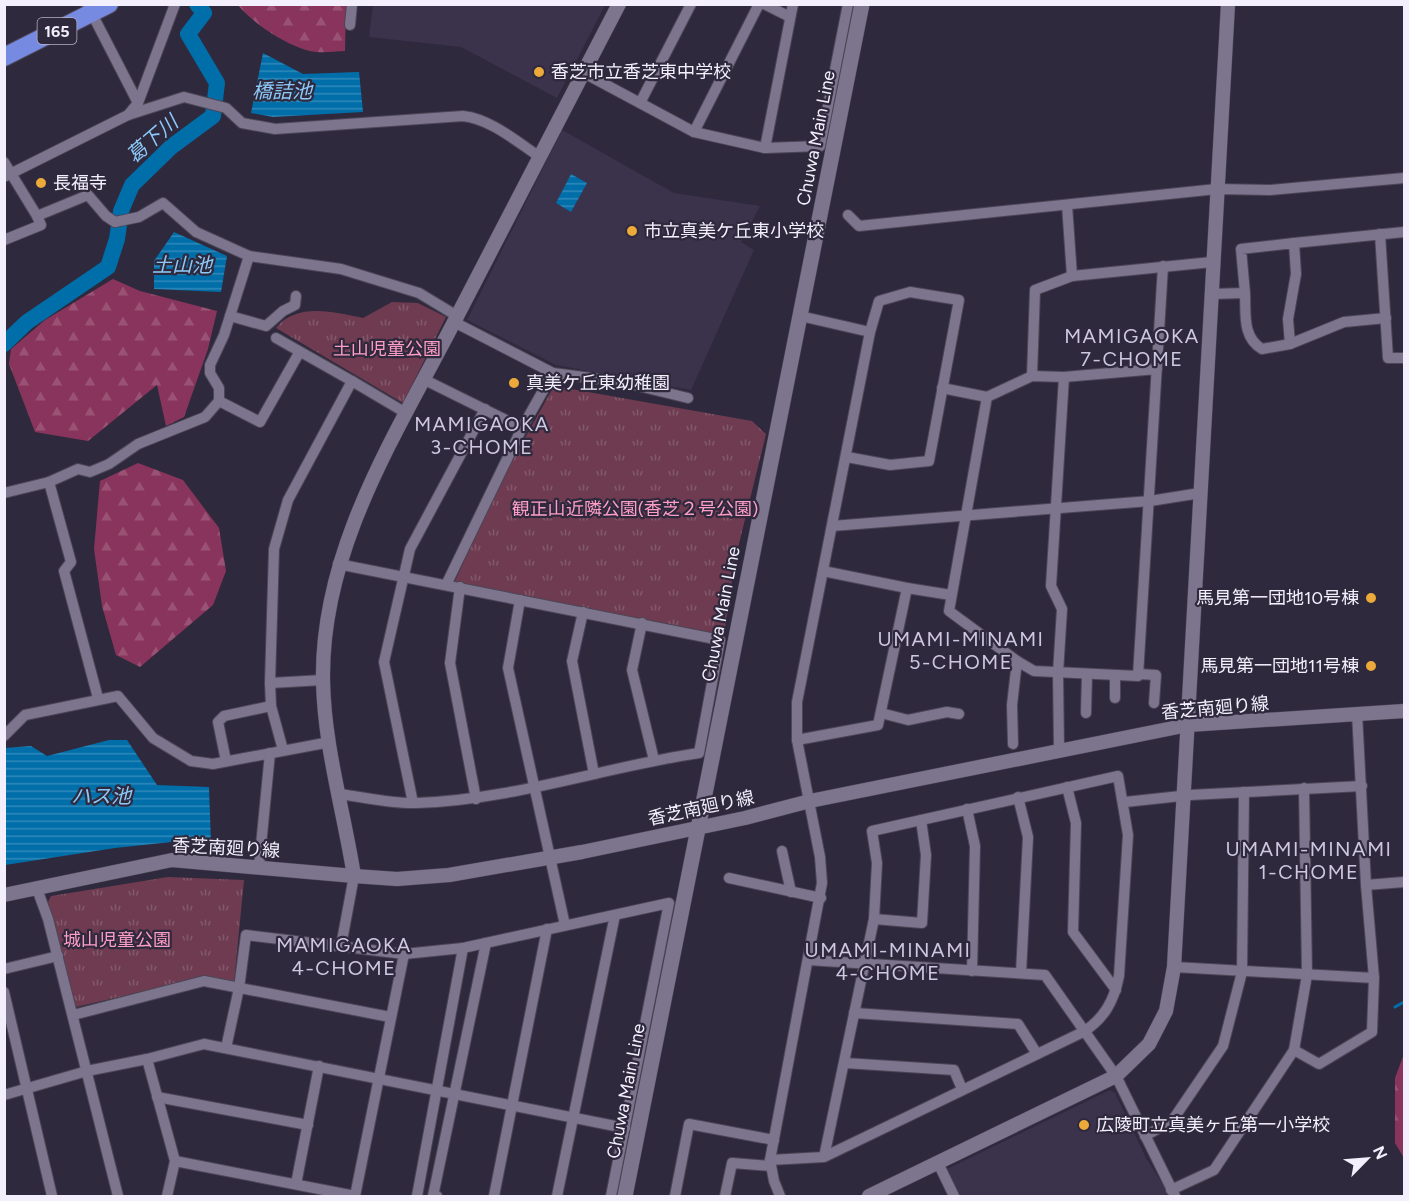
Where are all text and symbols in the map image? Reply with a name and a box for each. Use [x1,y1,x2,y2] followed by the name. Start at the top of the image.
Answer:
[38,18,76,44] road number: 165
[551,61,731,83] place label: 香芝市立香芝東中学校
[532,65,546,79] marker: 香芝市立香芝東中学校
[792,68,840,207] street label: Chuwa Main Line
[252,79,314,103] water label: 橋詰池
[121,109,184,168] water label: 葛下川
[53,172,107,194] place label: 長福寺
[34,176,48,190] marker: 長福寺
[644,220,824,242] place label: 市立真美ケ丘東小学校
[625,224,639,238] marker: 市立真美ケ丘東小学校
[152,253,214,277] water label: 土山池
[1064,324,1200,371] district label: MAMIGAOKA 7-CHOME
[333,338,441,360] park label: 土山児童公園
[526,372,670,394] place label: 真美ケ丘東幼稚園
[507,376,521,390] marker: 真美ケ丘東幼稚園
[414,412,550,459] district label: MAMIGAOKA 3-CHOME
[512,498,758,520] park label: 観正山近隣公園(香芝２号公園)
[697,544,745,683] street label: Chuwa Main Line
[1196,587,1359,609] place label: 馬見第一団地10号棟
[1364,591,1378,605] marker: 馬見第一団地10号棟
[878,627,1044,674] district label: UMAMI-MINAMI 5-CHOME
[1200,655,1359,677] place label: 馬見第一団地11号棟
[1364,659,1378,673] marker: 馬見第一団地11号棟
[1160,692,1270,724] street label: 香芝南廻り線
[71,784,133,808] water label: ハス池
[646,786,756,830] street label: 香芝南廻り線
[171,834,281,862] street label: 香芝南廻り線
[1226,837,1392,884] district label: UMAMI-MINAMI 1-CHOME
[63,929,171,951] park label: 城山児童公園
[276,933,412,980] district label: MAMIGAOKA 4-CHOME
[805,938,971,985] district label: UMAMI-MINAMI 4-CHOME
[602,1021,650,1160] street label: Chuwa Main Line
[1096,1114,1330,1136] place label: 広陵町立真美ヶ丘第一小学校
[1077,1118,1091,1132] marker: 広陵町立真美ヶ丘第一小学校
[1337,1129,1397,1189] north arrow
[1369,1143,1391,1162] text: N

